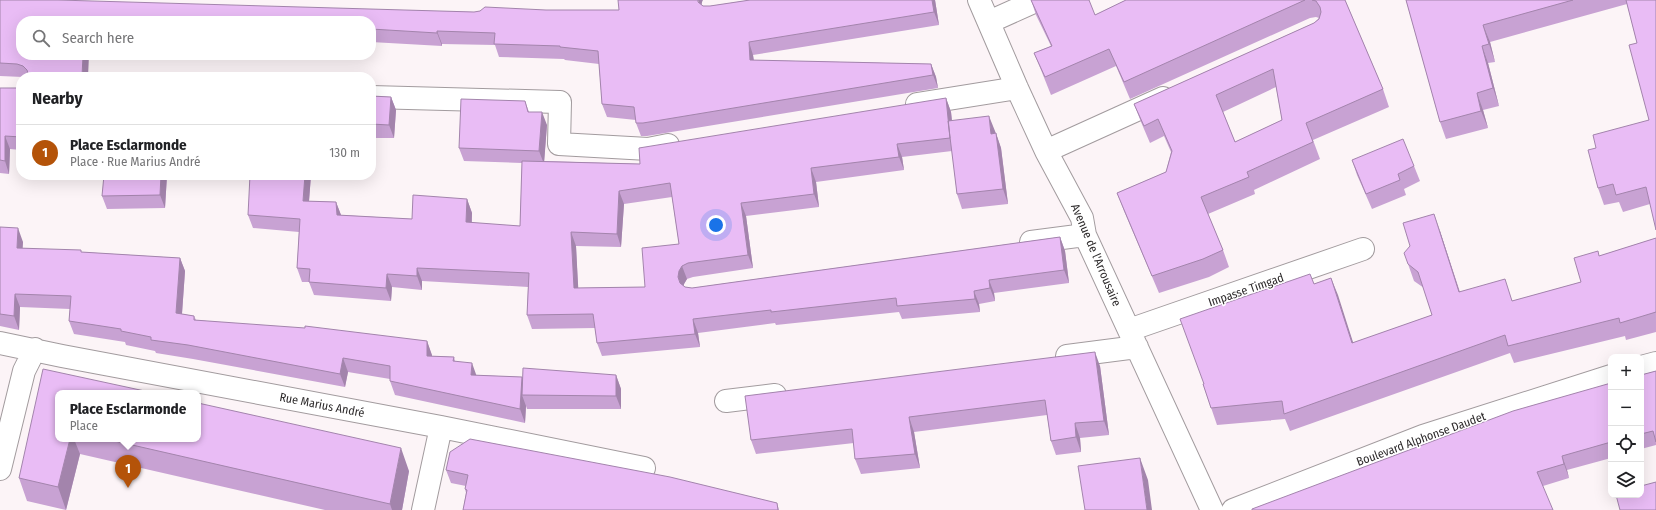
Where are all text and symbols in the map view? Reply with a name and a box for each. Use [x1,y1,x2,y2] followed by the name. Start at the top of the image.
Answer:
[16,16,376,60] search box
[30,27,52,49] icon: search
[62,29,134,47] text: Search here
[32,88,83,109] text: Nearby
[70,136,187,154] text: Place Esclarmonde
[42,145,48,160] text: 1
[329,145,360,160] text: 130 m
[70,154,200,169] text: Place · Rue Marius André
[1068,202,1124,308] street label: Avenue de l'Arrousaire
[706,215,726,235] your location
[1206,271,1286,309] street label: Impasse Timgad
[1608,354,1644,498] map controls
[1608,354,1644,390] button: +
[55,390,201,442] popup
[278,390,366,420] street label: Rue Marius André
[1608,390,1644,426] button: −
[70,400,186,418] text: Place Esclarmonde
[1355,409,1487,469] street label: Boulevard Alphonse Daudet
[70,418,98,433] text: Place
[1608,426,1644,462] button: locate
[115,455,141,488] pin: 1
[1608,462,1644,498] button: layers

